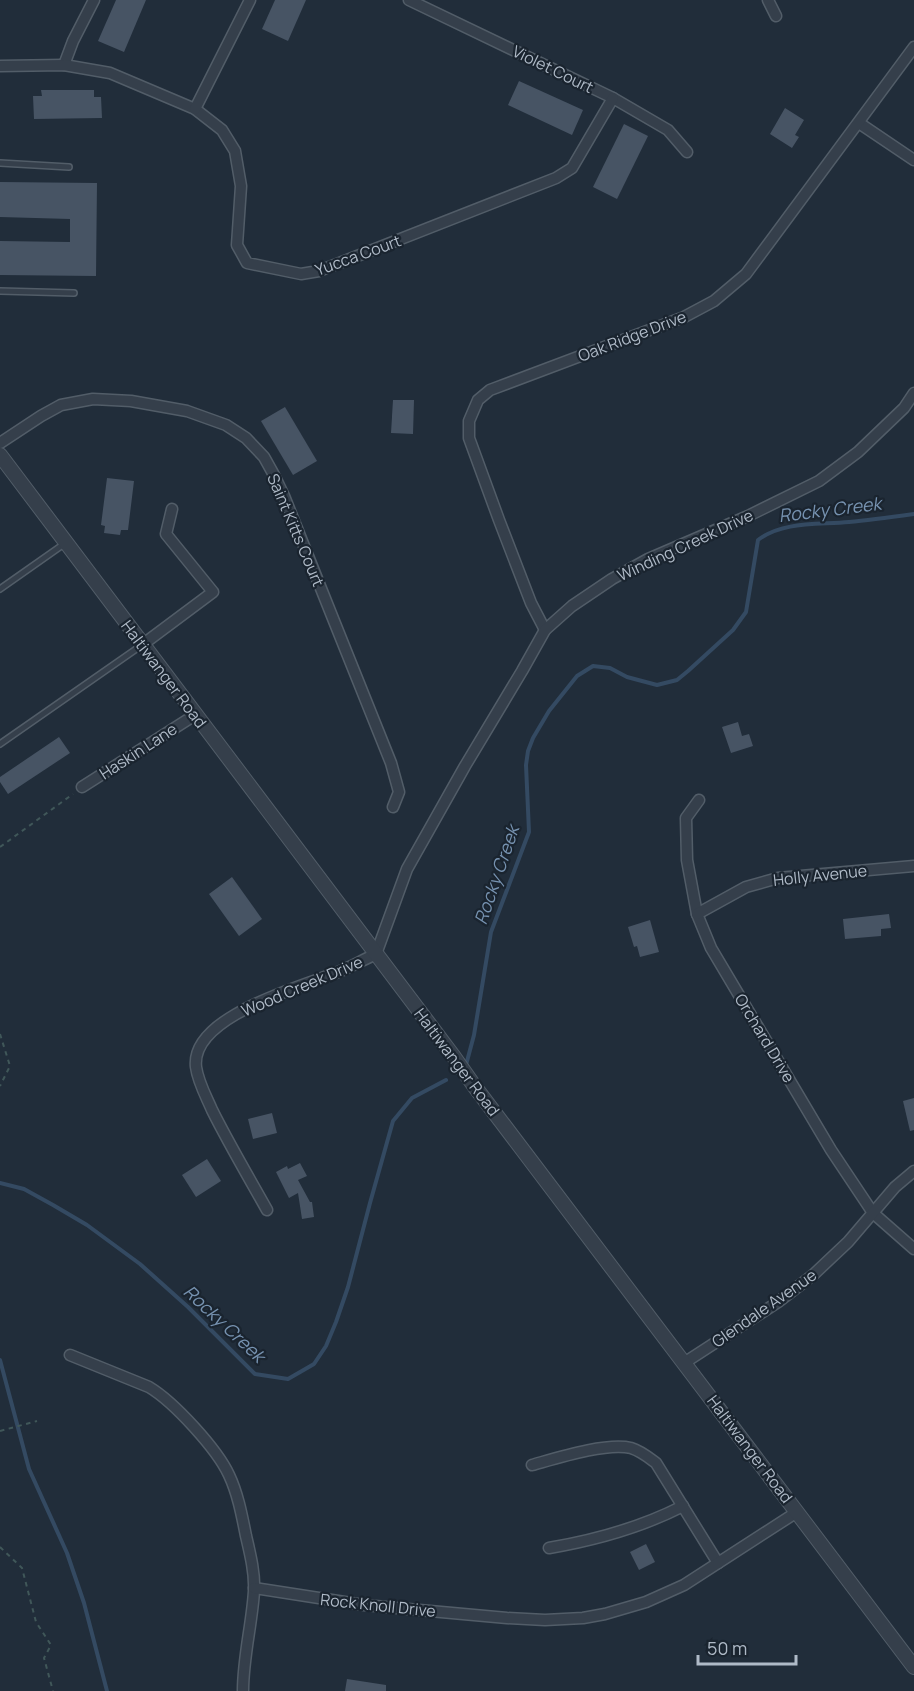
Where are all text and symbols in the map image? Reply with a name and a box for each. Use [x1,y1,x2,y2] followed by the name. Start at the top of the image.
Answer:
[509,40,597,98] street label: Violet Court
[312,229,404,281] street label: Yucca Court
[575,305,689,367] street label: Oak Ridge Drive
[262,470,330,590] street label: Saint Kitts Court
[777,490,886,527] water label: Rocky Creek
[613,504,757,586] street label: Winding Creek Drive
[116,616,212,732] street label: Haltiwanger Road
[95,718,181,784] street label: Haskin Lane
[468,819,525,927] water label: Rocky Creek
[772,859,868,891] street label: Holly Avenue
[238,950,366,1022] street label: Wood Creek Drive
[730,989,800,1087] street label: Orchard Drive
[409,1004,505,1120] street label: Haltiwanger Road
[707,1264,821,1352] street label: Glendale Avenue
[179,1279,273,1369] water label: Rocky Creek
[702,1391,798,1507] street label: Haltiwanger Road
[319,1588,437,1622] street label: Rock Knoll Drive
[698,1628,796,1666] scale bar
[707,1636,747,1660] text: 50 m

